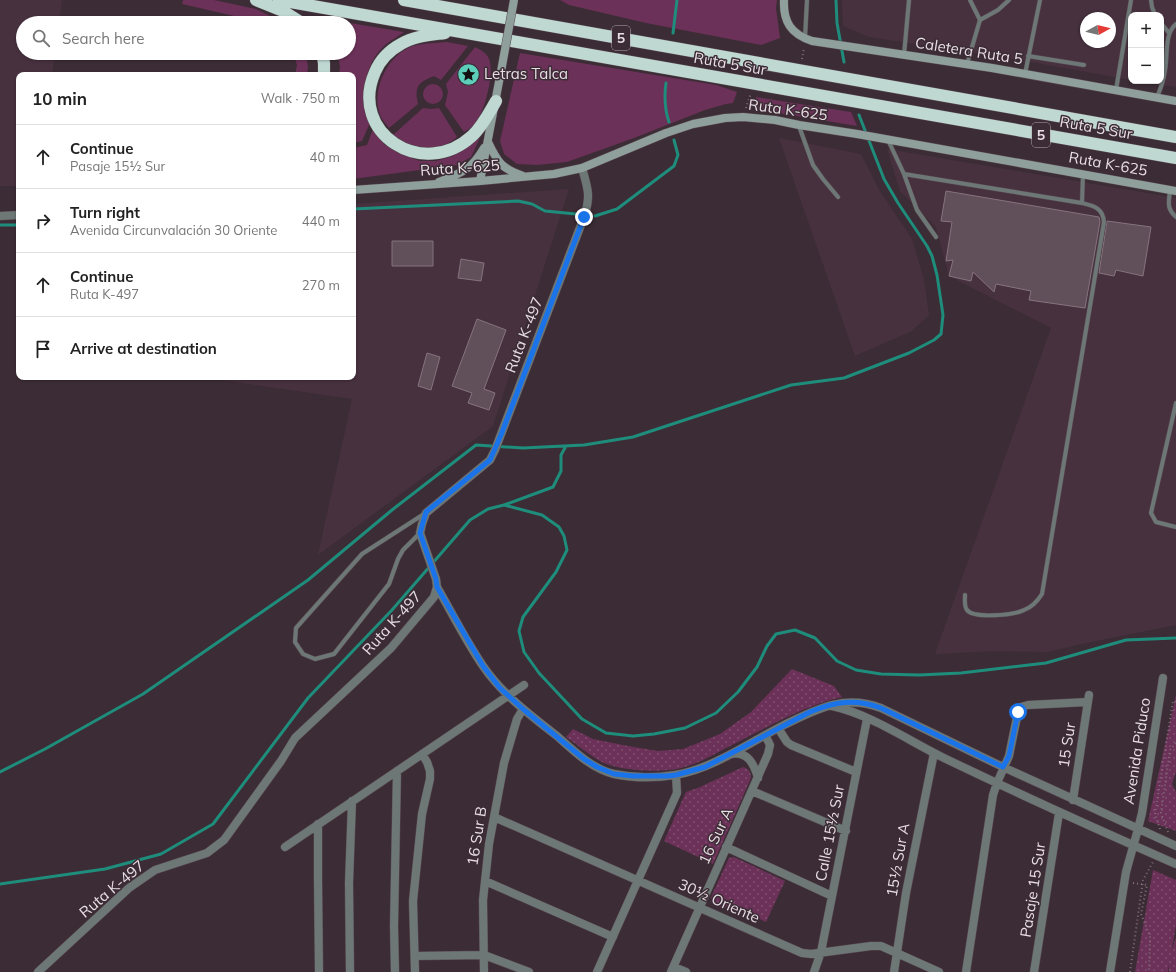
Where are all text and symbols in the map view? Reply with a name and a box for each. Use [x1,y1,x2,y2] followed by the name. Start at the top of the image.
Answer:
[1080,12,1116,48] north arrow
[1128,12,1164,84] map controls
[1128,12,1164,48] button: +
[16,16,356,60] search box
[612,26,630,50] road number: 5
[30,27,52,49] icon: search
[62,29,144,48] text: Search here
[914,33,1024,68] street label: Caletera Ruta 5
[692,48,769,79] street label: Ruta 5 Sur
[1128,48,1164,84] button: −
[456,61,482,87] place icon: Letras Talca
[484,64,568,83] place label: Letras Talca
[32,88,87,109] text: 10 min
[261,90,340,106] text: Walk · 750 m
[747,95,829,124] street label: Ruta K-625
[1058,112,1135,143] street label: Ruta 5 Sur
[1032,123,1050,147] road number: 5
[70,139,133,158] text: Continue
[32,146,54,168] icon: ahead
[1067,147,1149,180] street label: Ruta K-625
[310,149,340,165] text: 40 m
[420,155,500,180] street label: Ruta K-625
[70,158,165,174] text: Pasaje 15½ Sur
[70,203,140,222] text: Turn right
[575,208,593,226] route end
[32,210,54,232] icon: right
[302,213,340,229] text: 440 m
[70,222,277,238] text: Avenida Circunvalación 30 Oriente
[70,267,133,286] text: Continue
[32,274,54,296] icon: ahead
[302,277,340,293] text: 270 m
[70,286,139,302] text: Ruta K-497
[500,294,547,375] street label: Ruta K-497
[32,338,54,360] icon: arrive
[70,339,217,358] text: Arrive at destination
[358,587,425,659] street label: Ruta K-497
[1119,696,1154,806] street label: Avenida Piduco
[1009,703,1027,721] route start
[1054,720,1080,769] street label: 15 Sur
[811,783,848,883] street label: Calle 15½ Sur
[694,804,737,867] street label: 16 Sur A
[462,805,491,867] street label: 16 Sur B
[882,822,913,898] street label: 15½ Sur A
[1016,841,1049,939] street label: Pasaje 15 Sur
[75,856,148,922] street label: Ruta K-497
[676,874,763,927] street label: 30½ Oriente

